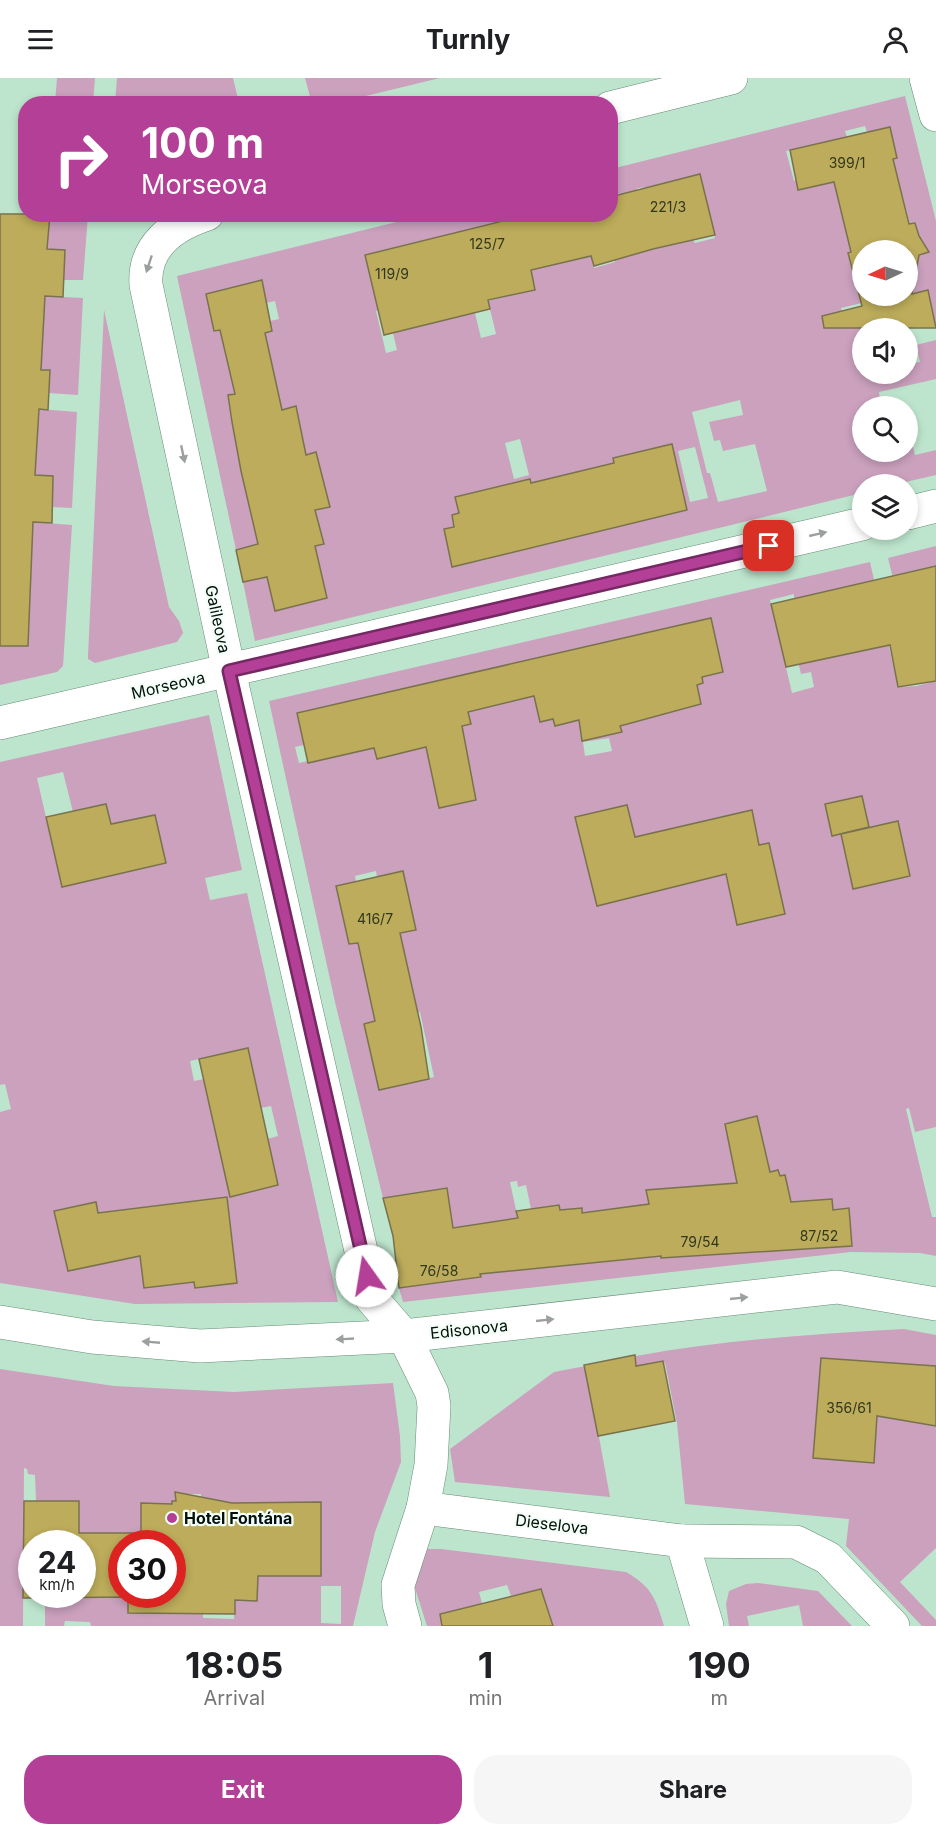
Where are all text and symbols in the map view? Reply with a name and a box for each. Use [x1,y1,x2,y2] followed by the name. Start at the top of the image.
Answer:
[24,23,57,56] icon: menu
[426,23,510,56] text: Turnly
[879,23,912,56] icon: person
[141,117,264,168] text: 100 m
[42,120,120,198] icon: right
[829,154,865,171] house number: 399/1
[141,168,268,201] text: Morseova
[650,198,686,215] house number: 221/3
[469,235,505,252] house number: 125/7
[852,240,918,306] north arrow
[852,240,918,540] map controls
[144,255,154,273] one-way arrow
[375,265,409,282] house number: 119/9
[852,318,918,384] button: sound
[852,396,918,462] button: search
[178,445,188,464] one-way arrow
[852,474,918,540] button: layers
[743,520,794,571] pin
[752,529,785,562] icon: arrive
[809,529,827,539] one-way arrow
[201,583,235,655] street label: Galileova
[129,667,207,703] street label: Morseova
[357,910,393,927] house number: 416/7
[800,1227,838,1244] house number: 87/52
[680,1233,720,1250] house number: 79/54
[335,1244,399,1308] position arrow
[420,1262,458,1279] house number: 76/58
[730,1293,749,1303] one-way arrow
[429,1315,509,1343] street label: Edisonova
[536,1315,555,1325] one-way arrow
[336,1334,355,1343] one-way arrow
[141,1337,160,1347] one-way arrow
[826,1399,872,1416] house number: 356/61
[184,1508,292,1528] place label: Hotel Fontána
[514,1510,590,1538] street label: Dieselova
[165,1511,179,1525] marker: Hotel Fontána
[108,1530,186,1608] speed limit sign: 30
[38,1544,76,1580] text: 24
[39,1575,75,1594] text: km/h
[185,1643,283,1687] text: 18:05
[478,1643,493,1687] text: 1
[688,1643,751,1687] text: 190
[203,1686,265,1710] text: Arrival
[468,1686,503,1710] text: min
[711,1686,728,1710] text: m
[24,1755,462,1824] button: Exit
[474,1755,912,1824] button: Share

